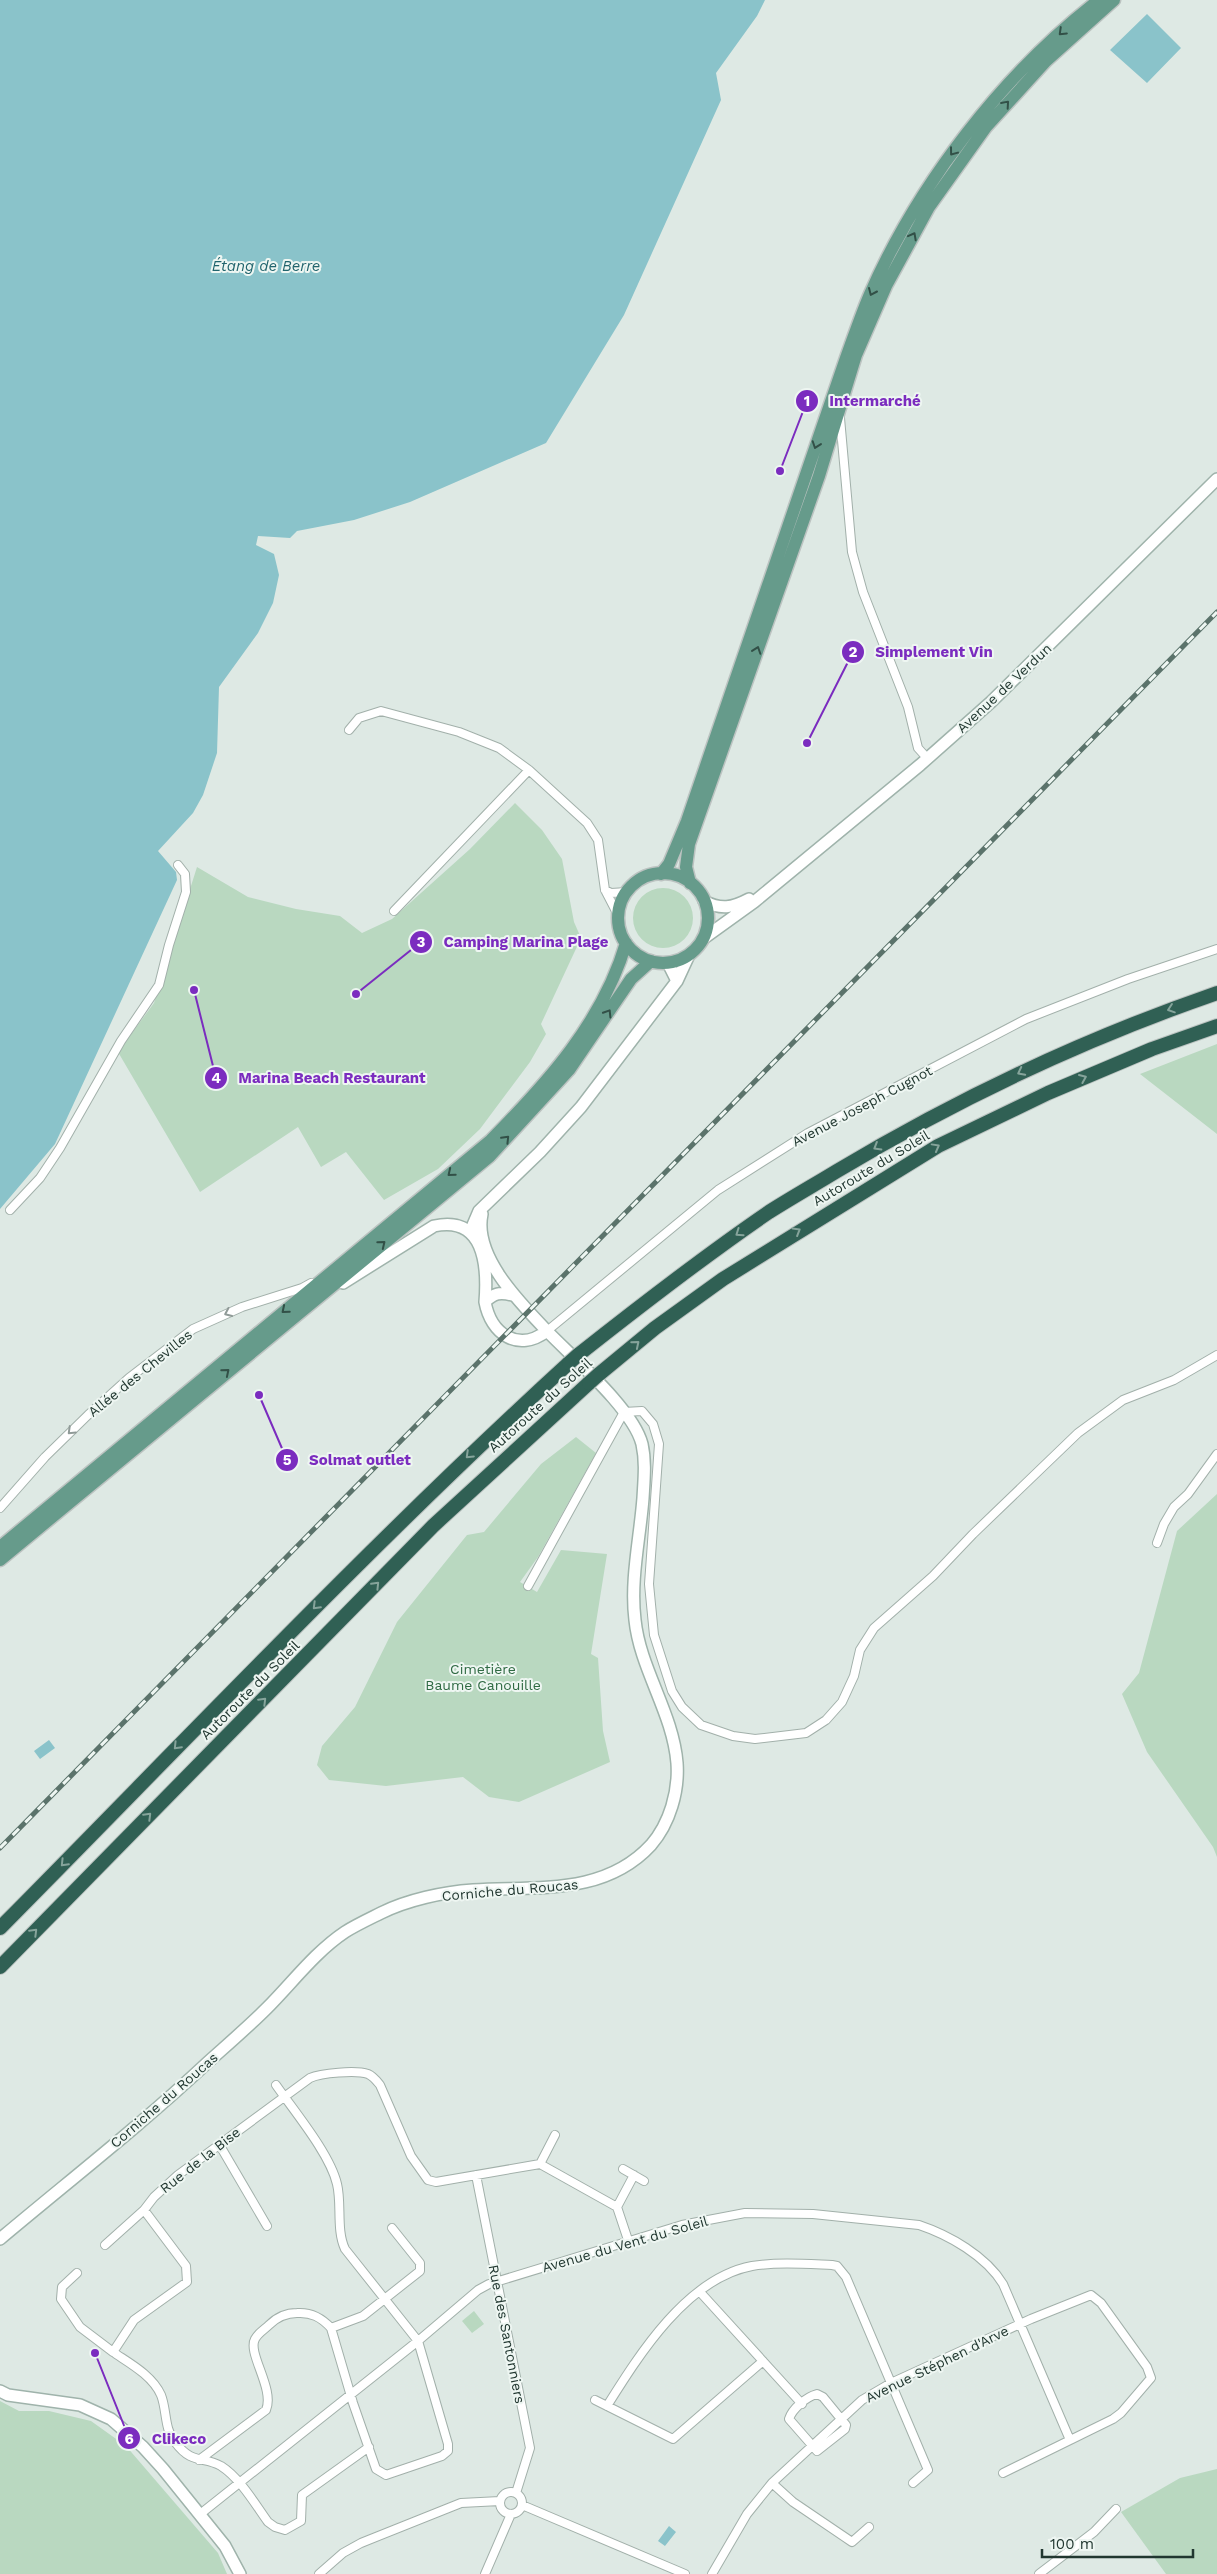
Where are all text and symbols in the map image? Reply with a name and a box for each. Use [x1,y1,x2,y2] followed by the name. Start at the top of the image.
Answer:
[1059,26,1068,35] one-way arrow
[1000,100,1009,109] one-way arrow
[951,146,959,155] one-way arrow
[906,233,916,242] one-way arrow
[212,257,320,275] water label: Étang de Berre
[867,287,878,296] one-way arrow
[795,386,931,416] callout: Intermarché
[804,392,810,410] text: 1
[829,392,921,410] text: Intermarché
[811,440,821,449] one-way arrow
[840,637,1003,667] callout: Simplement Vin
[953,640,1055,736] street label: Avenue de Verdun
[849,643,858,661] text: 2
[875,643,993,661] text: Simplement Vin
[752,646,762,655] one-way arrow
[408,927,618,957] callout: Camping Marina Plage
[417,933,426,951] text: 3
[444,933,609,951] text: Camping Marina Plage
[1167,1004,1176,1014] one-way arrow
[602,1010,611,1019] one-way arrow
[789,1062,935,1150] street label: Avenue Joseph Cugnot
[203,1063,436,1093] callout: Marina Beach Restaurant
[1017,1066,1026,1076] one-way arrow
[211,1069,221,1087] text: 4
[238,1069,426,1087] text: Marina Beach Restaurant
[1078,1074,1087,1084] one-way arrow
[810,1126,933,1209] street label: Autoroute du Soleil
[500,1136,509,1145] one-way arrow
[873,1141,882,1151] one-way arrow
[931,1143,940,1153] one-way arrow
[448,1168,457,1176] one-way arrow
[736,1227,745,1236] one-way arrow
[792,1228,801,1237] one-way arrow
[376,1240,385,1249] one-way arrow
[282,1304,291,1313] one-way arrow
[224,1307,233,1317] one-way arrow
[85,1326,195,1420] street label: Allée des Chevilles
[630,1341,639,1350] one-way arrow
[485,1354,595,1456] street label: Autoroute du Soleil
[220,1370,229,1378] one-way arrow
[68,1425,77,1434] one-way arrow
[274,1445,421,1475] callout: Solmat outlet
[466,1449,475,1458] one-way arrow
[283,1451,292,1469] text: 5
[309,1451,411,1469] text: Solmat outlet
[370,1581,379,1590] one-way arrow
[313,1600,322,1609] one-way arrow
[197,1637,303,1743] street label: Autoroute du Soleil
[425,1661,541,1693] park label: Cimetière Baume Canouille
[257,1698,266,1707] one-way arrow
[174,1741,183,1750] one-way arrow
[143,1813,152,1822] one-way arrow
[61,1857,70,1866] one-way arrow
[441,1876,579,1904] street label: Corniche du Roucas
[28,1929,37,1938] one-way arrow
[107,2049,221,2151] street label: Corniche du Roucas
[157,2124,243,2196] street label: Rue de la Bise
[540,2212,710,2275] street label: Avenue du Vent du Soleil
[486,2263,528,2405] street label: Rue des Santonniers
[863,2322,1011,2406] street label: Avenue Stéphen d'Arve
[117,2423,217,2453] callout: Clikeco
[124,2430,134,2448] text: 6
[152,2430,206,2448] text: Clikeco
[1042,2526,1193,2558] scale bar
[1050,2535,1094,2553] text: 100 m

